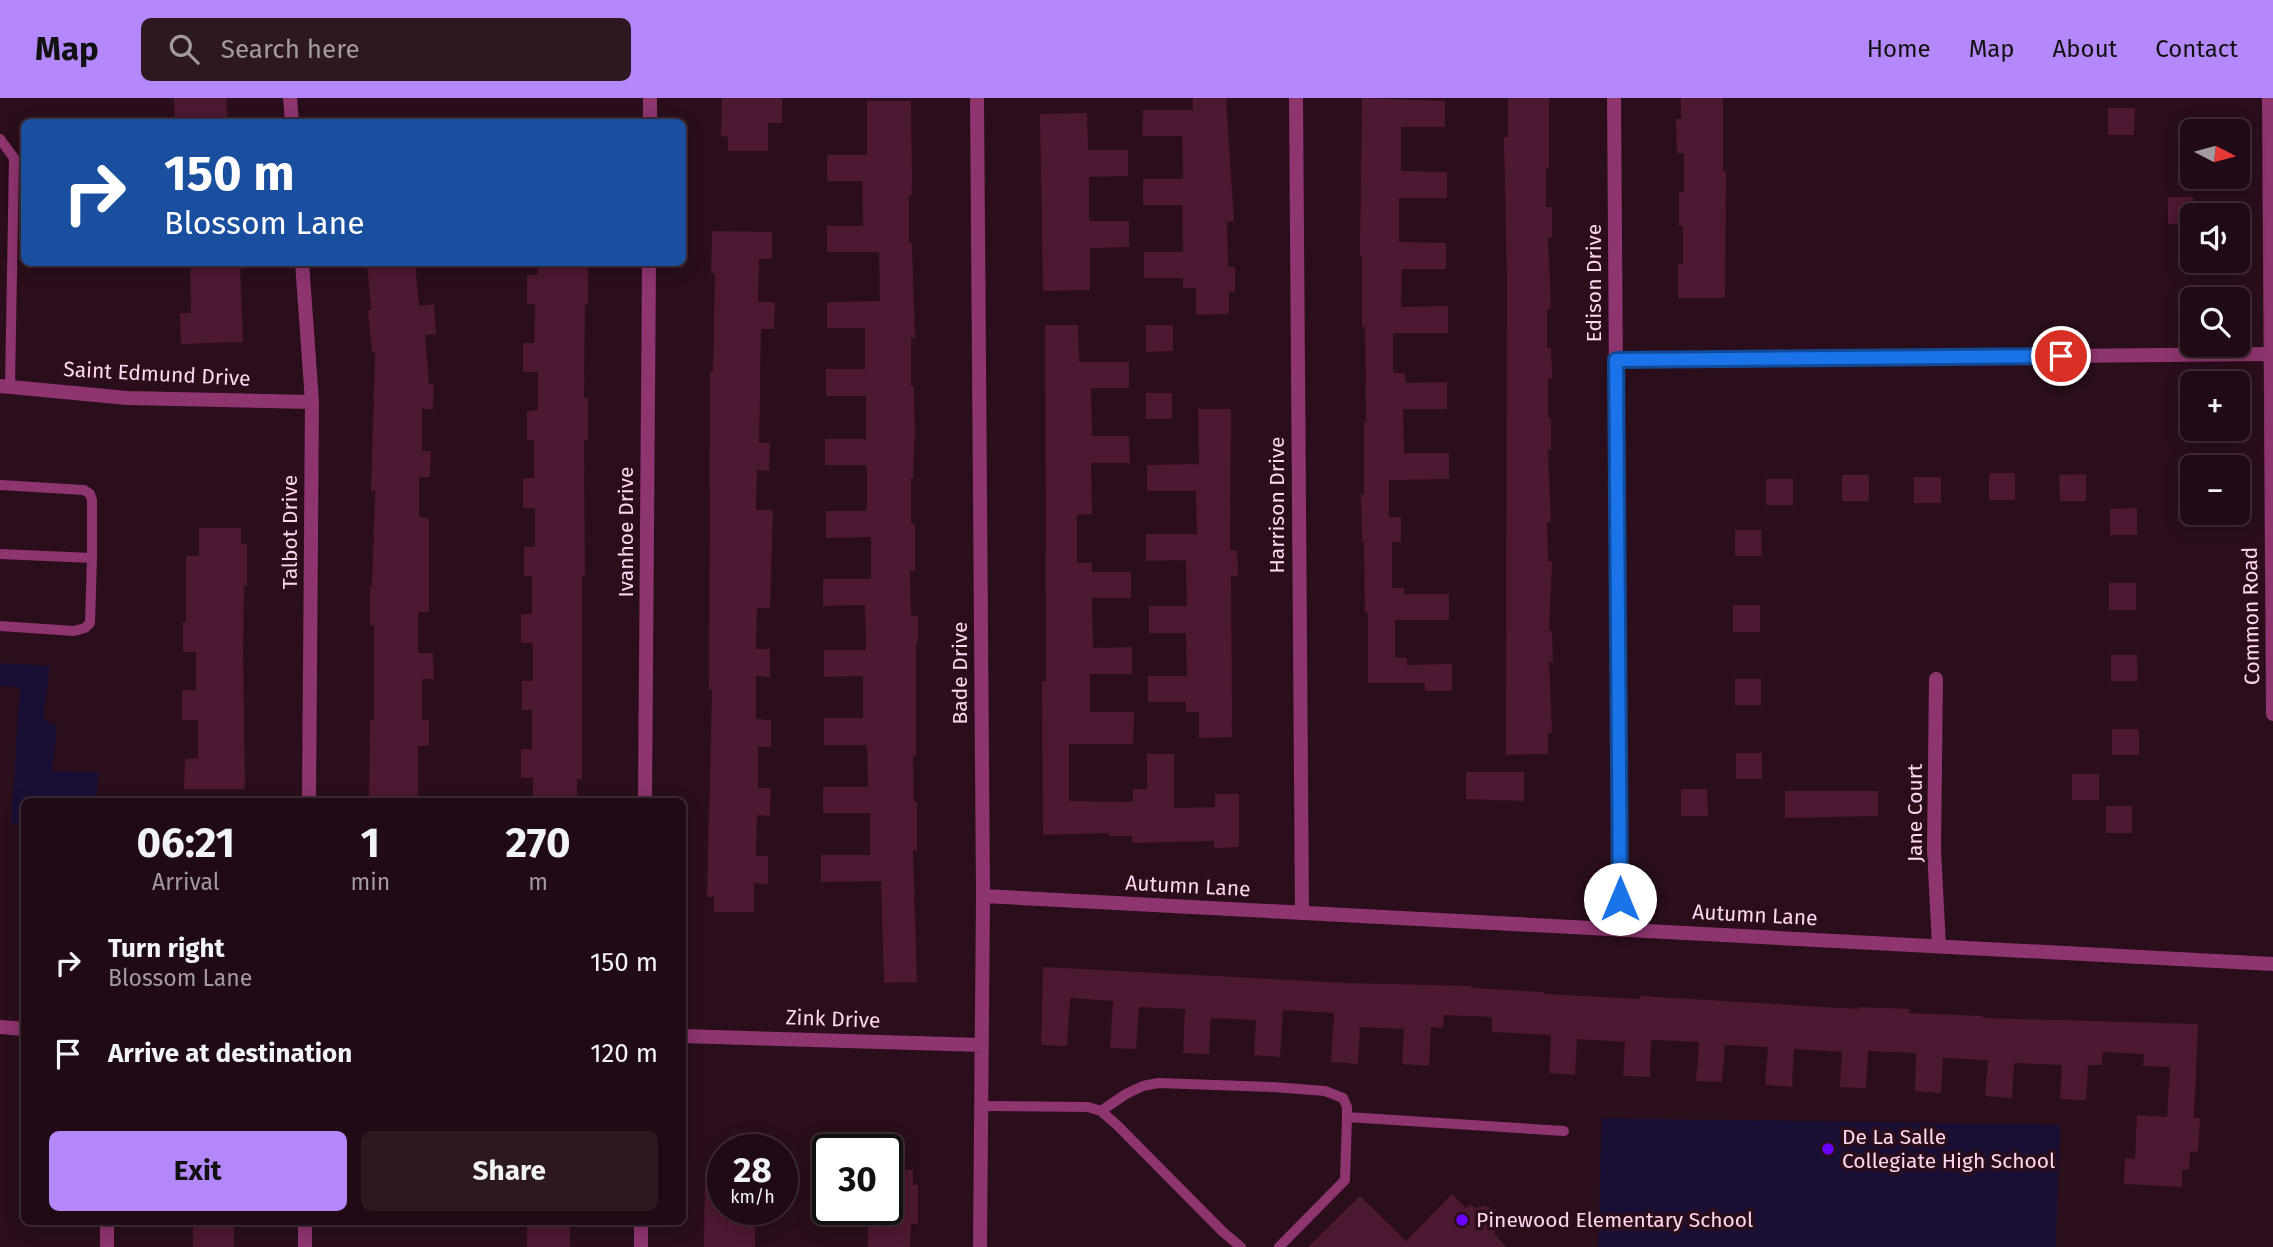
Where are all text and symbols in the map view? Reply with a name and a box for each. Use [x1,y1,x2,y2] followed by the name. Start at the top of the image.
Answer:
[141,18,631,81] search box
[35,29,99,69] text: Map
[165,30,203,68] icon: search
[221,34,360,65] text: Search here
[1867,35,1931,63] text: Home
[1969,35,2015,63] text: Map
[2053,35,2117,63] text: About
[2155,35,2238,63] text: Contact
[2180,119,2250,189] north arrow
[2180,119,2250,525] map controls
[164,144,295,203] text: 150 m
[49,147,140,238] icon: right
[2180,203,2250,273] button: sound
[164,204,365,242] text: Blossom Lane
[1581,224,1607,342] street label: Edison Drive
[2180,287,2250,357] button: search
[2031,326,2091,386] pin
[2042,337,2080,375] icon: arrive
[63,356,251,392] street label: Saint Edmund Drive
[2180,371,2250,441] button: +
[1264,436,1290,574] street label: Harrison Drive
[2180,455,2250,525] button: −
[613,467,639,597] street label: Ivanhoe Drive
[277,475,303,589] street label: Talbot Drive
[2237,547,2265,685] street label: Common Road
[947,621,973,725] street label: Bade Drive
[1902,763,1928,862] street label: Jane Court
[136,818,235,868] text: 06:21
[361,818,380,868] text: 1
[506,818,571,868] text: 270
[1583,862,1657,936] position arrow
[152,868,219,896] text: Arrival
[350,868,390,896] text: min
[528,868,548,896] text: m
[1125,870,1251,902] street label: Autumn Lane
[1692,899,1818,931] street label: Autumn Lane
[108,933,225,964] text: Turn right
[49,944,87,982] icon: right
[590,947,658,978] text: 150 m
[108,964,252,992] text: Blossom Lane
[785,1004,881,1034] street label: Zink Drive
[49,1035,87,1073] icon: arrive
[108,1038,352,1069] text: Arrive at destination
[590,1038,658,1069] text: 120 m
[1842,1124,2055,1174] place label: De La Salle Collegiate High School
[49,1131,347,1211] button: Exit
[361,1131,658,1211] button: Share
[812,1134,903,1225] speed limit sign: 30
[1820,1141,1836,1157] marker: De La Salle Collegiate High School
[733,1149,772,1191] text: 28
[730,1186,775,1208] text: km/h
[1476,1207,1753,1233] place label: Pinewood Elementary School
[1454,1212,1470,1228] marker: Pinewood Elementary School

